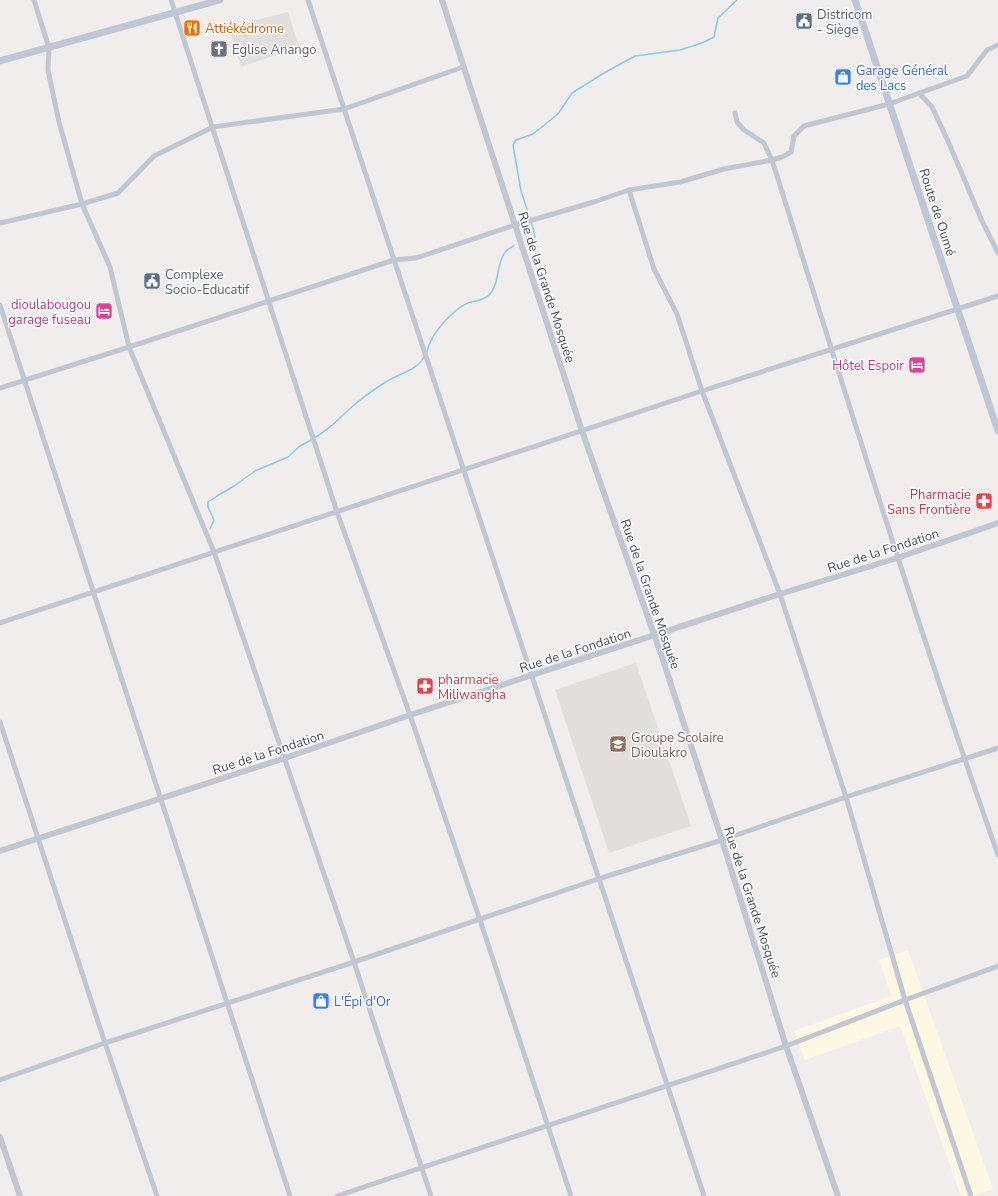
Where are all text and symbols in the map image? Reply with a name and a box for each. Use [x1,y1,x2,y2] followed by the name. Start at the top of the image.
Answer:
[817,6,872,39] place label: Districom - Siège
[794,11,814,31] public building icon: Districom - Siège
[182,18,202,38] restaurant icon: Attiékédrome
[205,20,284,38] place label: Attiékédrome
[209,39,229,59] church icon: Eglise Anango
[232,41,317,59] place label: Eglise Anango
[856,62,948,95] place label: Garage Général des Lacs
[833,67,853,87] shop icon: Garage Général des Lacs
[914,166,960,258] street label: Route de Oumé
[513,210,579,365] street label: Rue de la Grande Mosquée
[165,266,250,299] place label: Complexe Socio-Educatif
[142,271,162,291] public building icon: Complexe Socio-Educatif
[8,296,91,329] place label: dioulabougou garage fuseau
[94,301,114,321] hotel icon: dioulabougou garage fuseau
[907,355,927,375] hotel icon: Hôtel Espoir
[832,357,904,375] place label: Hôtel Espoir
[887,486,971,519] place label: Pharmacie Sans Frontière
[974,491,994,511] pharmacy icon: Pharmacie Sans Frontière
[616,517,684,672] street label: Rue de la Grande Mosquée
[825,524,941,577] street label: Rue de la Fondation
[517,624,633,677] street label: Rue de la Fondation
[438,671,506,704] place label: pharmacie Miliwangha
[415,676,435,696] pharmacy icon: pharmacie Miliwangha
[210,726,326,779] street label: Rue de la Fondation
[631,729,724,762] place label: Groupe Scolaire Dioulakro
[608,734,628,754] school or university icon: Groupe Scolaire Dioulakro
[719,825,785,980] street label: Rue de la Grande Mosquée
[311,991,331,1011] shop icon: L'Épi d'Or
[334,992,391,1011] place label: L'Épi d'Or

